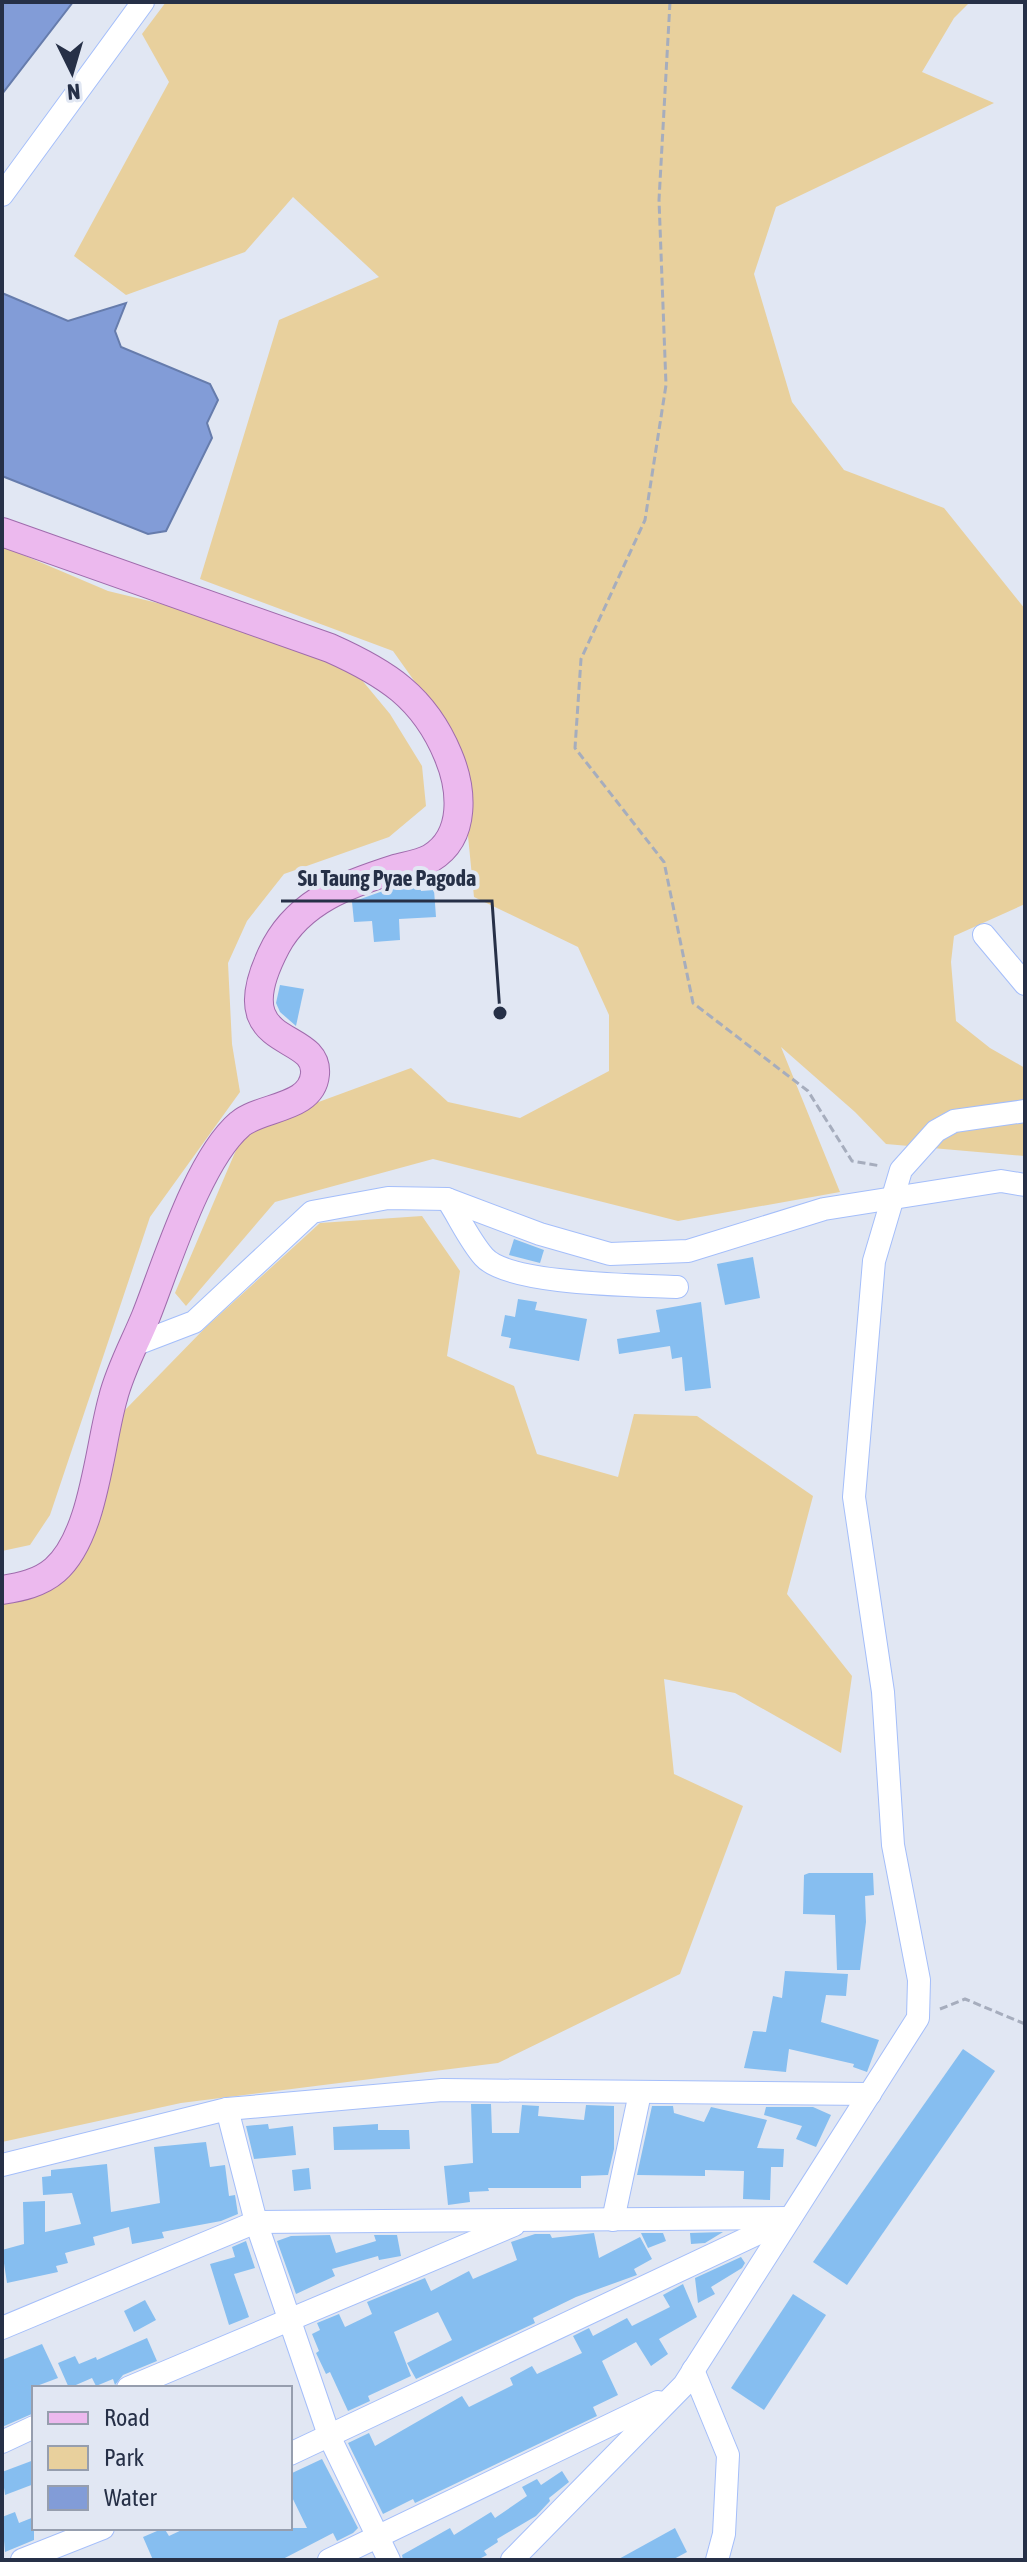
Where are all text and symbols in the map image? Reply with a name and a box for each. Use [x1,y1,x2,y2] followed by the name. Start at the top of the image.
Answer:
[32,32,112,112] north arrow
[66,78,81,105] text: N
[281,855,492,901] callout: Su Taung Pyae Pagoda
[298,865,476,891] text: Su Taung Pyae Pagoda
[32,2386,292,2530] legend
[104,2404,150,2431] text: Road
[104,2444,145,2471] text: Park
[104,2484,157,2511] text: Water

